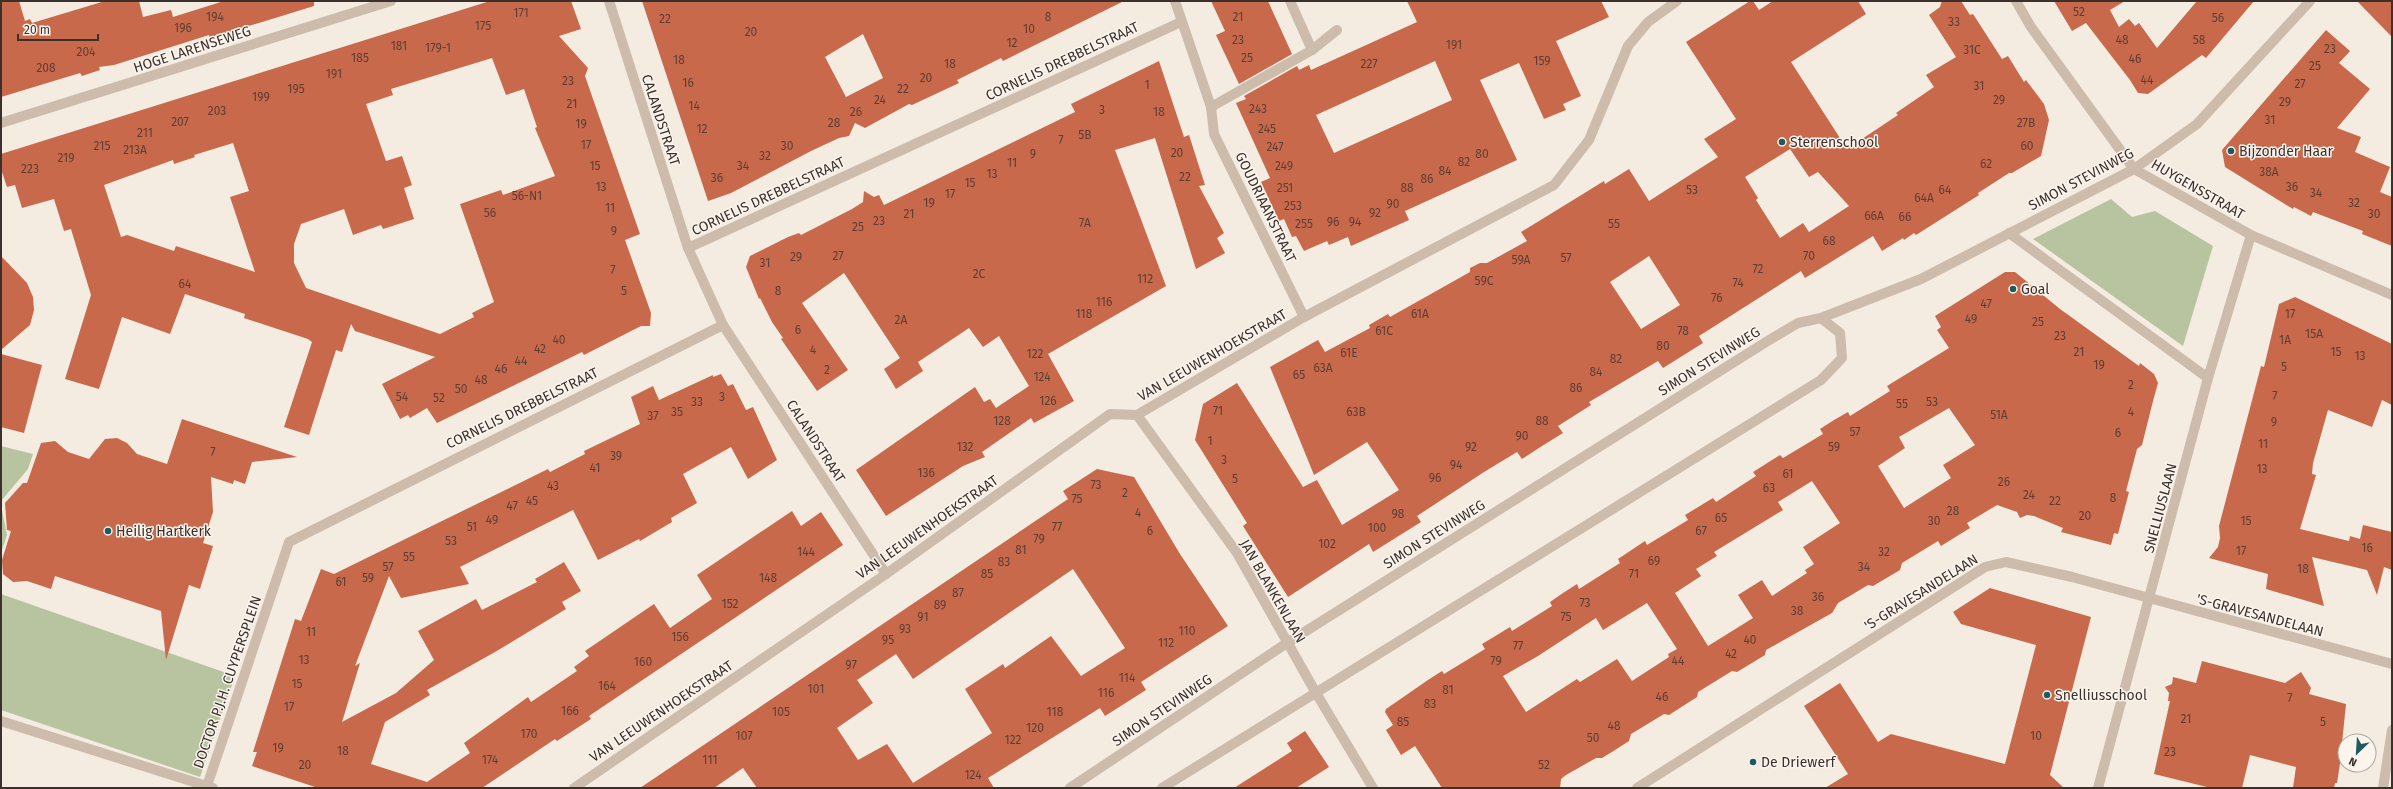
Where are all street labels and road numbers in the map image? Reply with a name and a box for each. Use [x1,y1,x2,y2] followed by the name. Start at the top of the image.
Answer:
[983,18,1142,104] street label: CORNELIS DREBBELSTRAAT
[131,22,253,77] street label: HOGE LARENSEWEG
[638,72,684,169] street label: CALANDSTRAAT
[2026,145,2137,214] street label: SIMON STEVINWEG
[1231,149,1300,266] street label: GOUDRIAANSTRAAT
[689,153,848,239] street label: CORNELIS DREBBELSTRAAT
[2148,156,2248,223] street label: HUYGENSSTRAAT
[1135,305,1290,405] street label: VAN LEEUWENHOEKSTRAAT
[1655,323,1763,400] street label: SIMON STEVINWEG
[443,364,602,453] street label: CORNELIS DREBBELSTRAAT
[783,397,849,486] street label: CALANDSTRAAT
[2140,461,2181,555] street label: SNELLIUSLAAN
[853,472,1002,583] street label: VAN LEEUWENHOEKSTRAAT
[1380,496,1488,573] street label: SIMON STEVINWEG
[1236,537,1309,646] street label: JAN BLANKENLAAN
[1861,551,1981,634] street label: 'S-GRAVESANDELAAN
[2194,590,2325,641] street label: 'S-GRAVESANDELAAN
[190,594,265,771] street label: DOCTOR P.J.H. CUYPERSPLEIN
[586,657,737,766] street label: VAN LEEUWENHOEKSTRAAT
[1109,671,1215,750] street label: SIMON STEVINWEG

